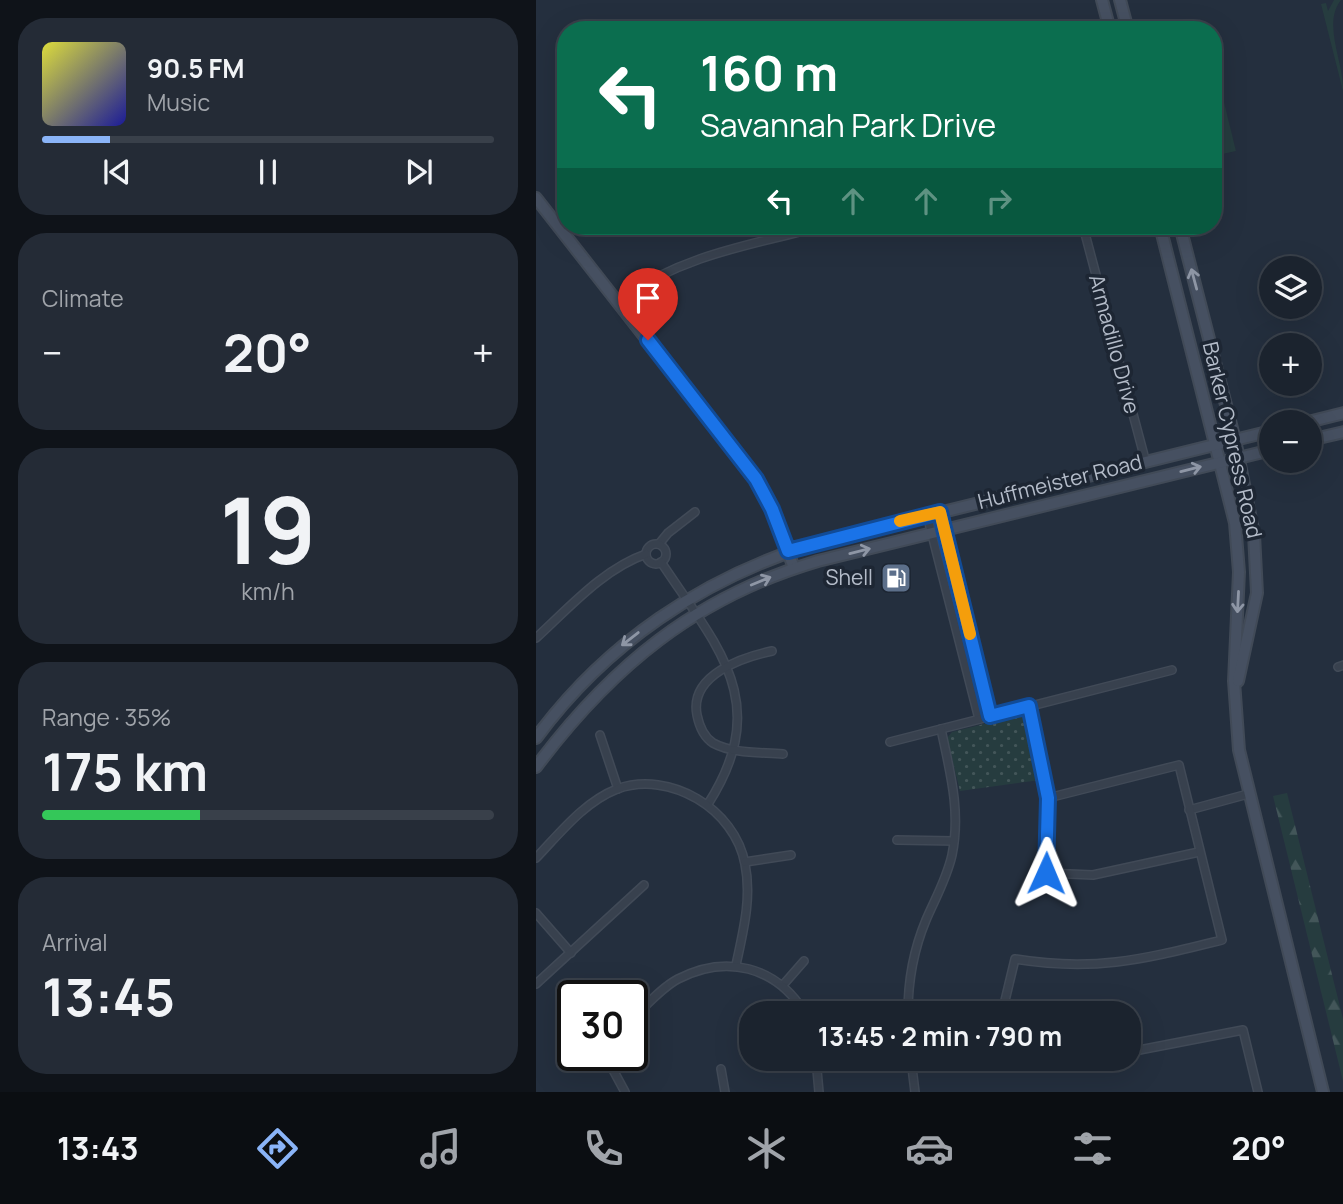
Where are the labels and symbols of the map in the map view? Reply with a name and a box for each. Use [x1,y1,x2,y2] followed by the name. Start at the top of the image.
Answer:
[618,268,678,340] pin
[1187,268,1200,291] one-way arrow
[1083,271,1147,417] street label: Armadillo Drive
[1197,339,1269,541] street label: Barker Cypress Road
[975,447,1145,515] street label: Huffmeister Road
[1180,462,1202,475] one-way arrow
[848,544,870,557] one-way arrow
[879,561,913,595] fuel station icon: Shell
[825,563,873,591] place label: Shell
[749,574,771,587] one-way arrow
[1231,590,1244,613] one-way arrow
[622,632,640,647] one-way arrow
[1009,836,1083,910] position arrow
[557,980,648,1071] speed limit sign: 30

